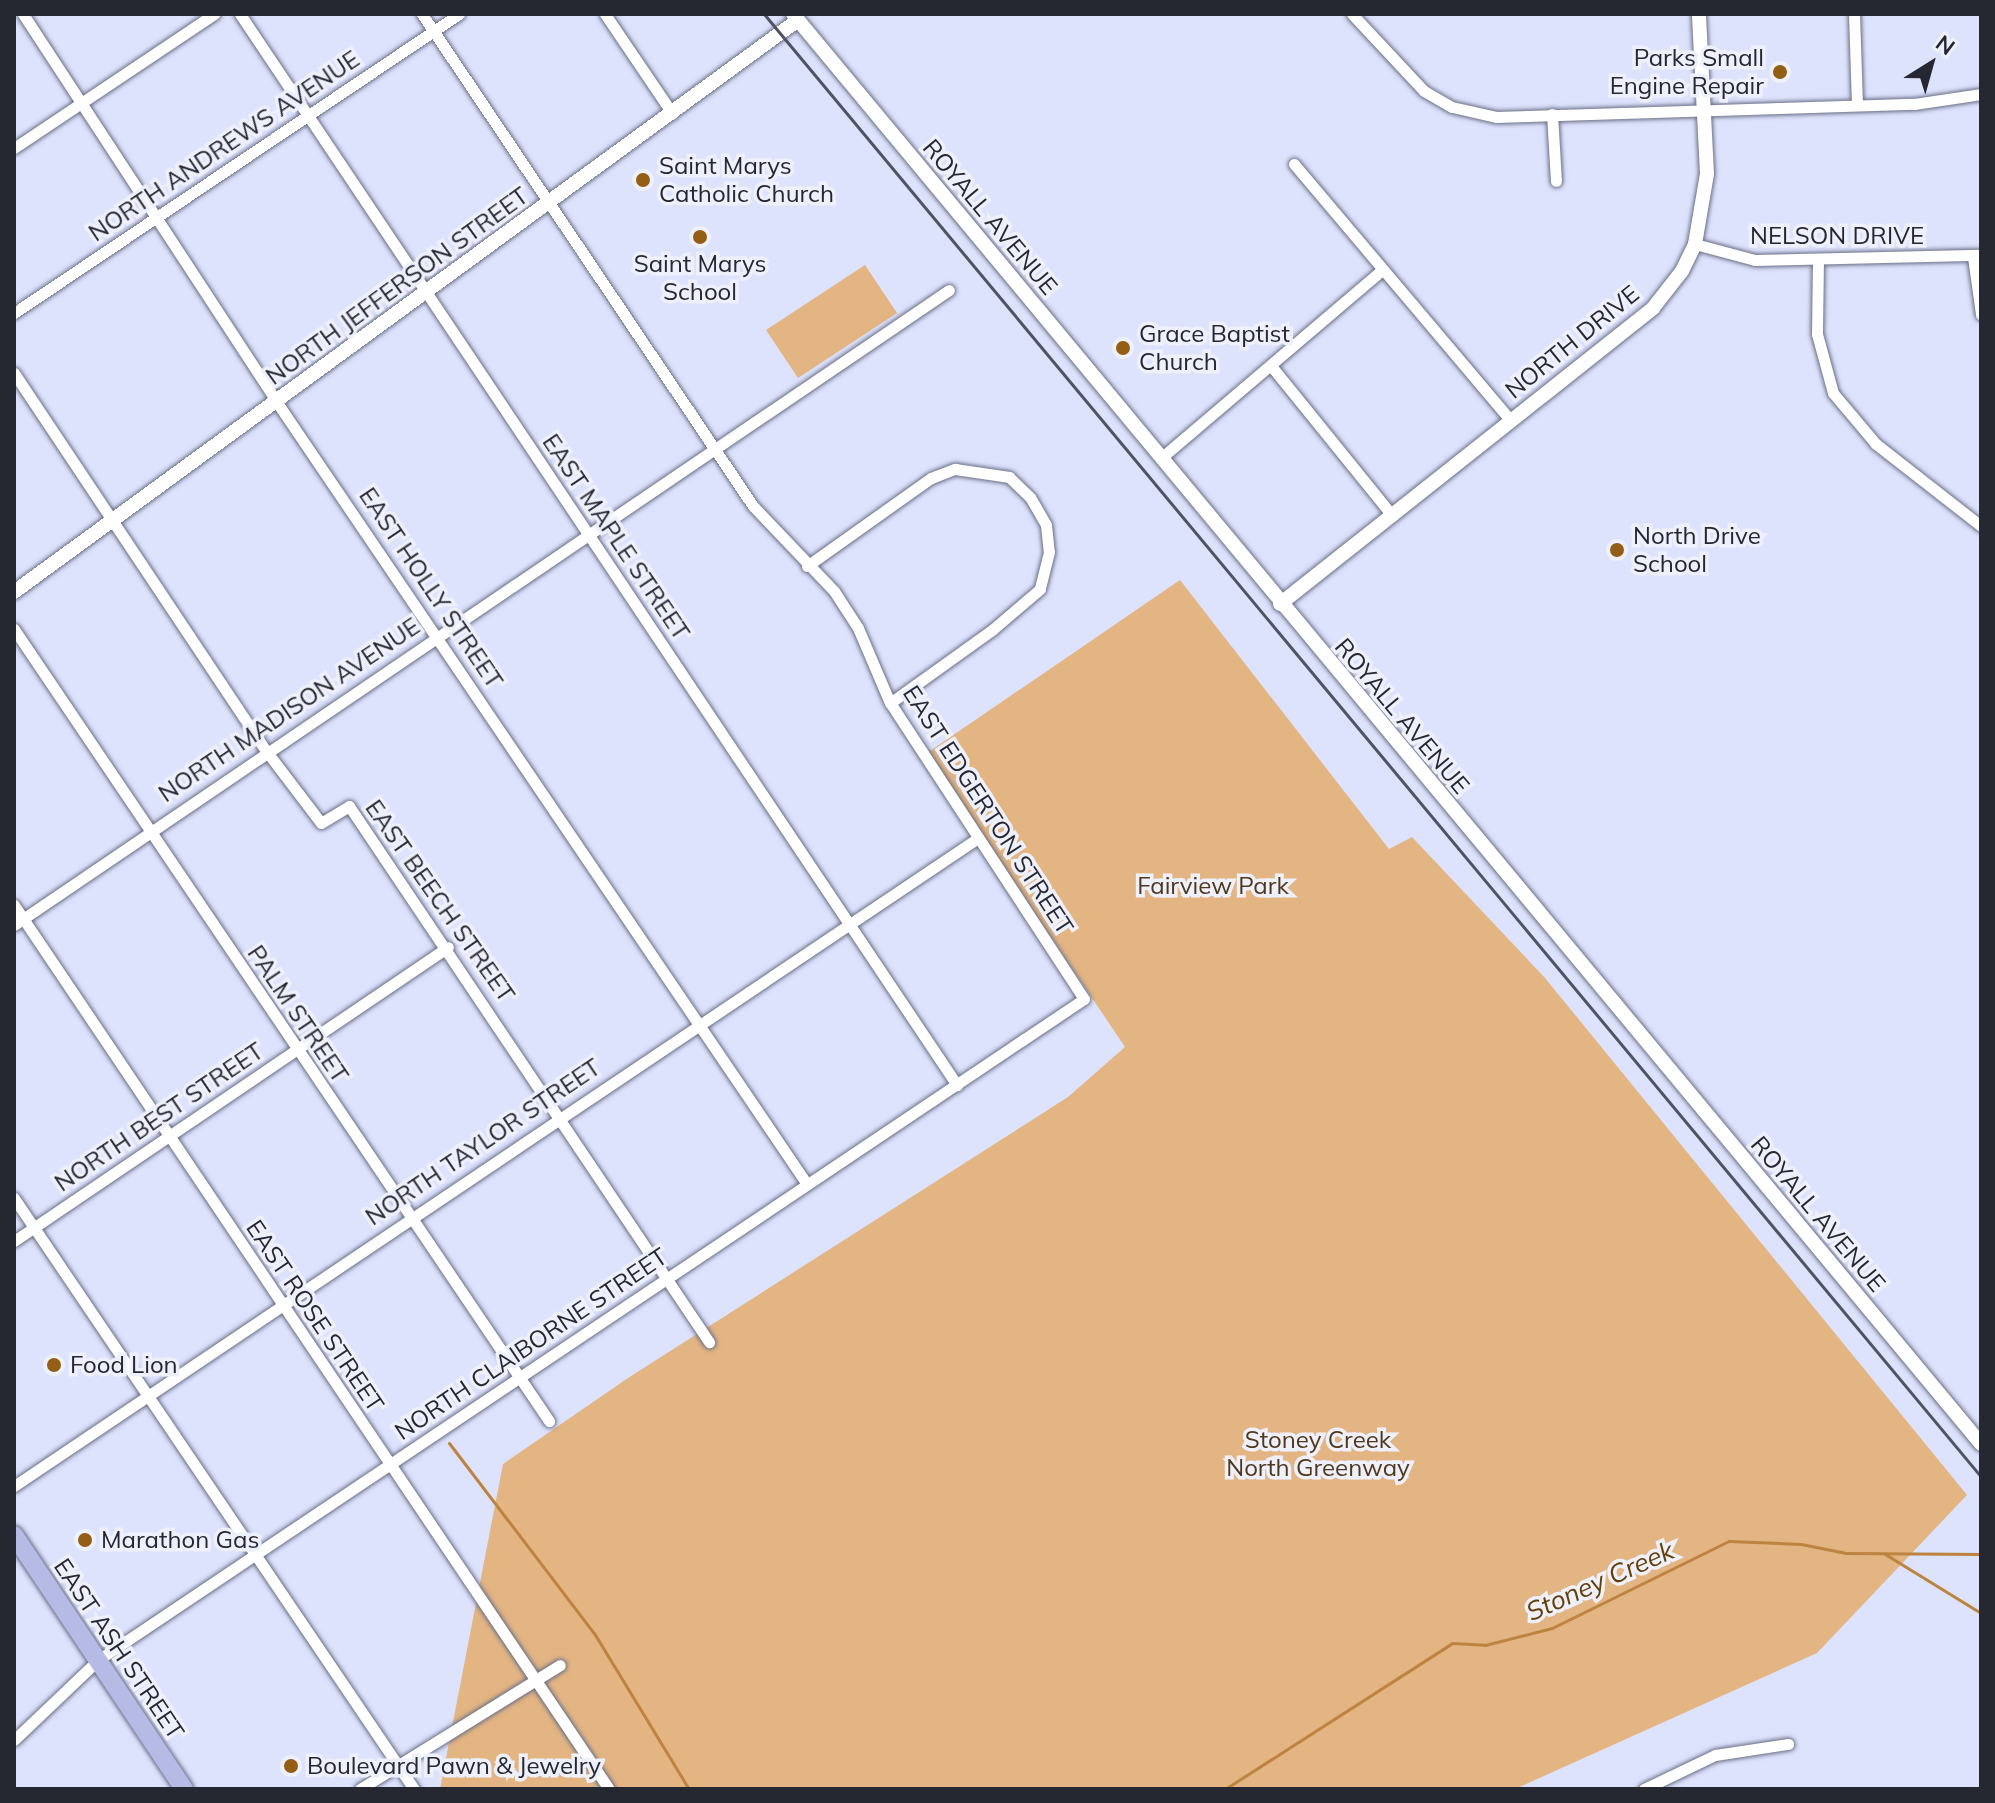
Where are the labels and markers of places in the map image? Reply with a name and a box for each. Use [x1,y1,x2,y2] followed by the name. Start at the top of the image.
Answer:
[1610,44,1764,100] place label: Parks Small Engine Repair
[1771,63,1789,81] marker: Parks Small Engine Repair
[659,152,834,208] place label: Saint Marys Catholic Church
[634,171,652,189] marker: Saint Marys Catholic Church
[691,228,709,246] marker: Saint Marys School
[634,250,766,306] place label: Saint Marys School
[1139,320,1290,376] place label: Grace Baptist Church
[1114,339,1132,357] marker: Grace Baptist Church
[1633,522,1761,578] place label: North Drive School
[1608,541,1626,559] marker: North Drive School
[70,1351,178,1379] place label: Food Lion
[45,1356,63,1374] marker: Food Lion
[101,1526,259,1554] place label: Marathon Gas
[76,1531,94,1549] marker: Marathon Gas
[307,1752,601,1780] place label: Boulevard Pawn & Jewelry
[282,1757,300,1775] marker: Boulevard Pawn & Jewelry

